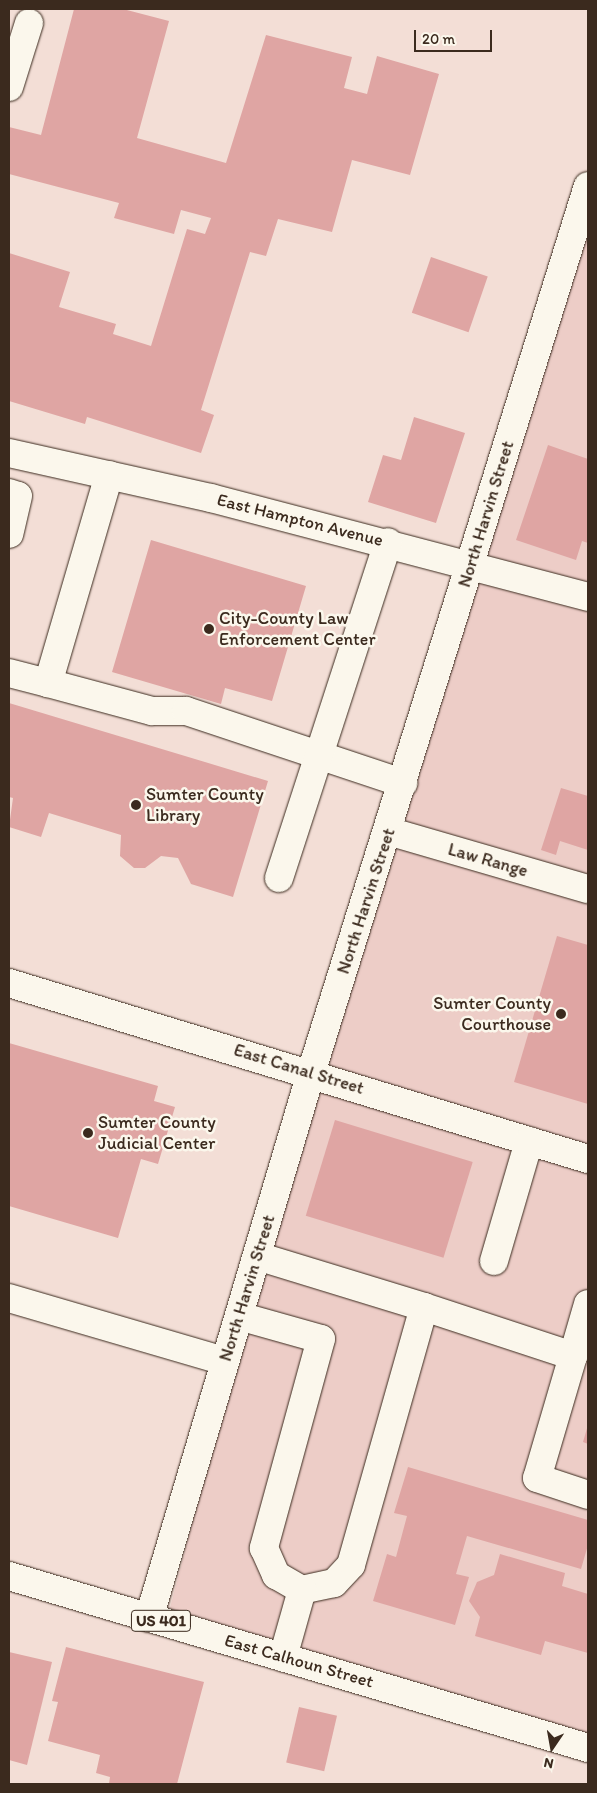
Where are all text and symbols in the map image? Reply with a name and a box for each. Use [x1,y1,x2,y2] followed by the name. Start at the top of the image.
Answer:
[417,20,494,52] scale bar
[422,30,455,48] text: 20 m
[453,438,519,590] street label: North Harvin Street
[215,489,385,551] street label: East Hampton Avenue
[219,608,376,650] place label: City-County Law Enforcement Center
[203,623,215,635] marker: City-County Law Enforcement Center
[146,784,264,826] place label: Sumter County Library
[130,799,142,811] marker: Sumter County Library
[332,825,400,977] street label: North Harvin Street
[445,838,531,882] street label: Law Range
[433,993,551,1036] place label: Sumter County Courthouse
[555,1008,567,1020] marker: Sumter County Courthouse
[231,1039,367,1099] street label: East Canal Street
[98,1112,216,1154] place label: Sumter County Judicial Center
[82,1127,94,1139] marker: Sumter County Judicial Center
[214,1212,280,1364] street label: North Harvin Street
[130,1608,192,1634] road number: US 401
[222,1629,376,1693] street label: East Calhoun Street
[527,1723,577,1773] north arrow
[542,1754,555,1772] text: N

